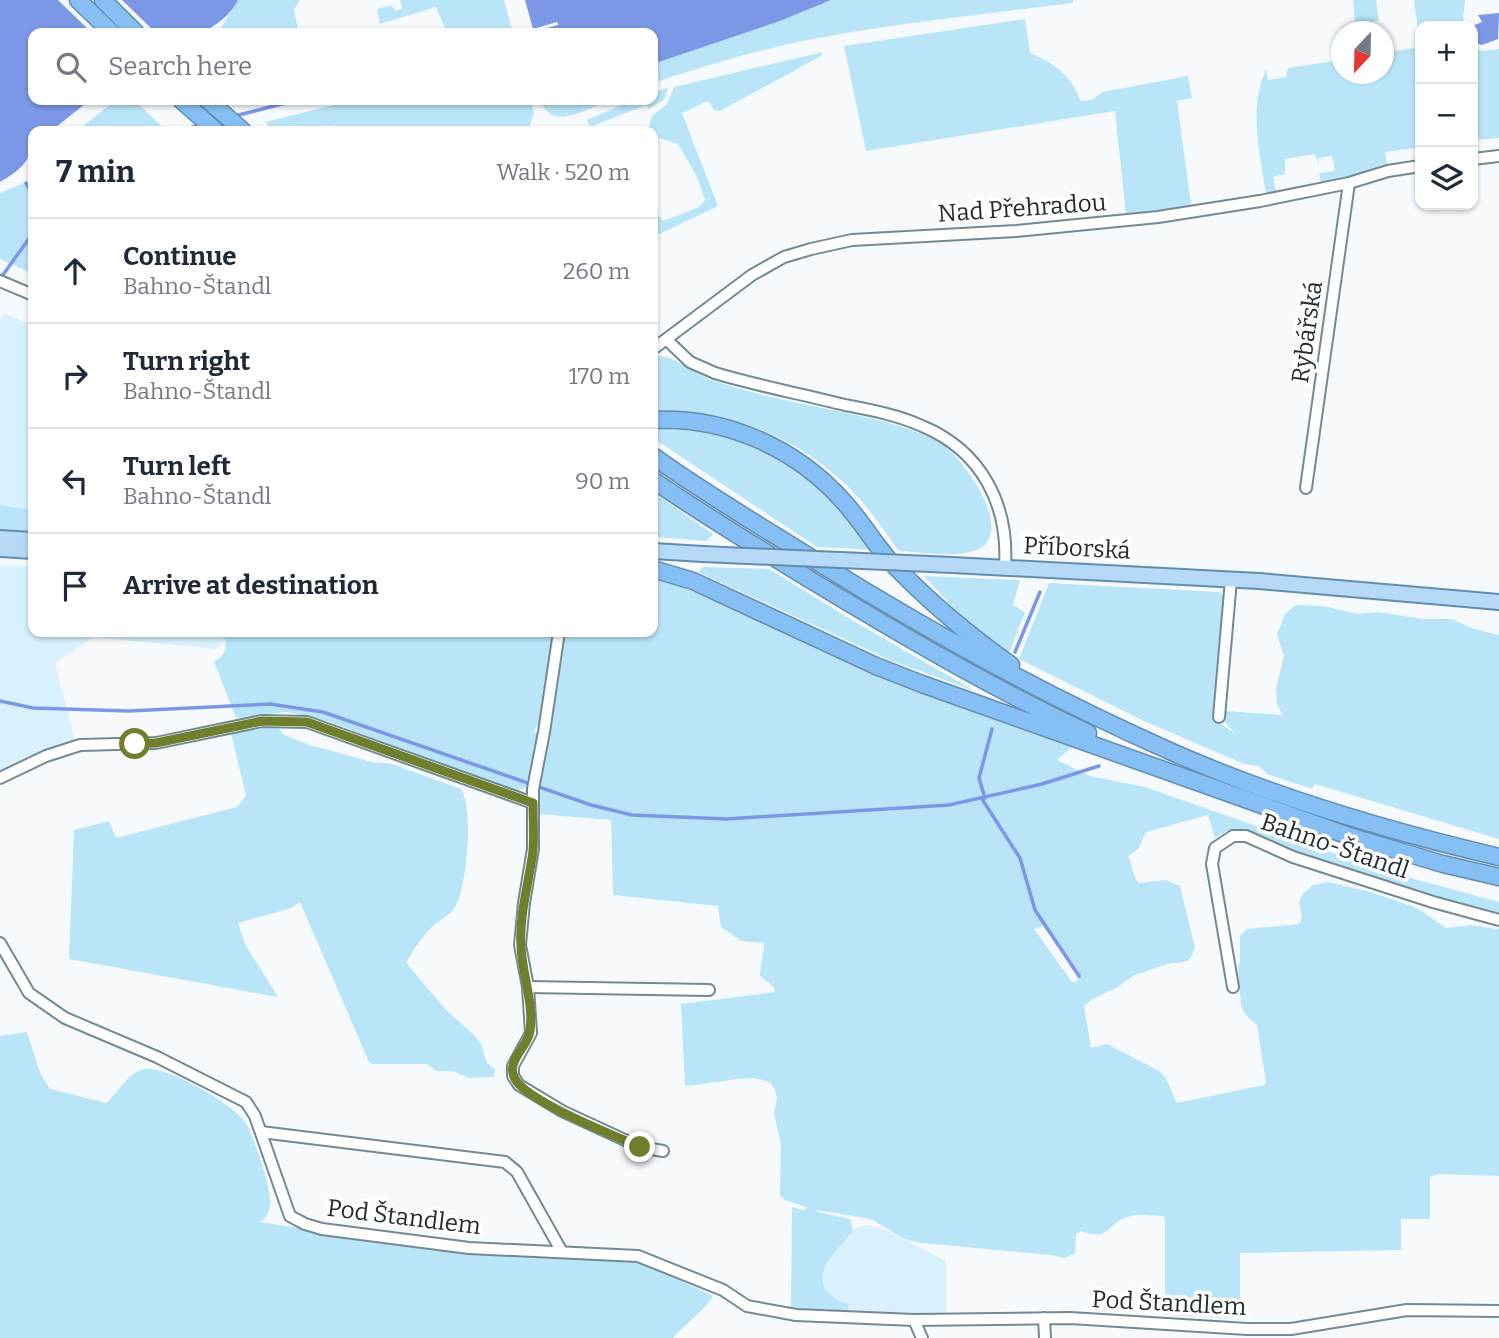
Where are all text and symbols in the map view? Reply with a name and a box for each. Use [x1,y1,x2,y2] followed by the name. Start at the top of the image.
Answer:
[1331,21,1394,84] north arrow
[1415,21,1478,210] map controls
[1415,21,1478,84] button: +
[28,28,658,105] search box
[52,48,90,86] icon: search
[108,51,252,82] text: Search here
[1415,84,1478,147] button: −
[1415,147,1478,210] button: layers
[56,154,135,190] text: 7 min
[496,158,630,186] text: Walk · 520 m
[937,188,1107,228] street label: Nad Přehradou
[123,241,237,272] text: Continue
[56,252,94,290] icon: ahead
[563,257,630,285] text: 260 m
[123,272,272,300] text: Bahno-Štandl
[1286,279,1328,385] street label: Rybářská
[123,346,250,377] text: Turn right
[56,357,94,395] icon: right
[568,362,630,390] text: 170 m
[123,377,272,405] text: Bahno-Štandl
[123,451,231,482] text: Turn left
[56,462,94,500] icon: left
[575,467,630,495] text: 90 m
[123,482,272,510] text: Bahno-Štandl
[1023,531,1131,565] street label: Příborská
[56,567,94,605] icon: arrive
[123,570,378,601] text: Arrive at destination
[119,728,150,759] route start
[1257,807,1413,884] street label: Bahno-Štandl
[624,1131,655,1162] route end
[325,1193,483,1240] street label: Pod Štandlem
[1091,1284,1247,1321] street label: Pod Štandlem

